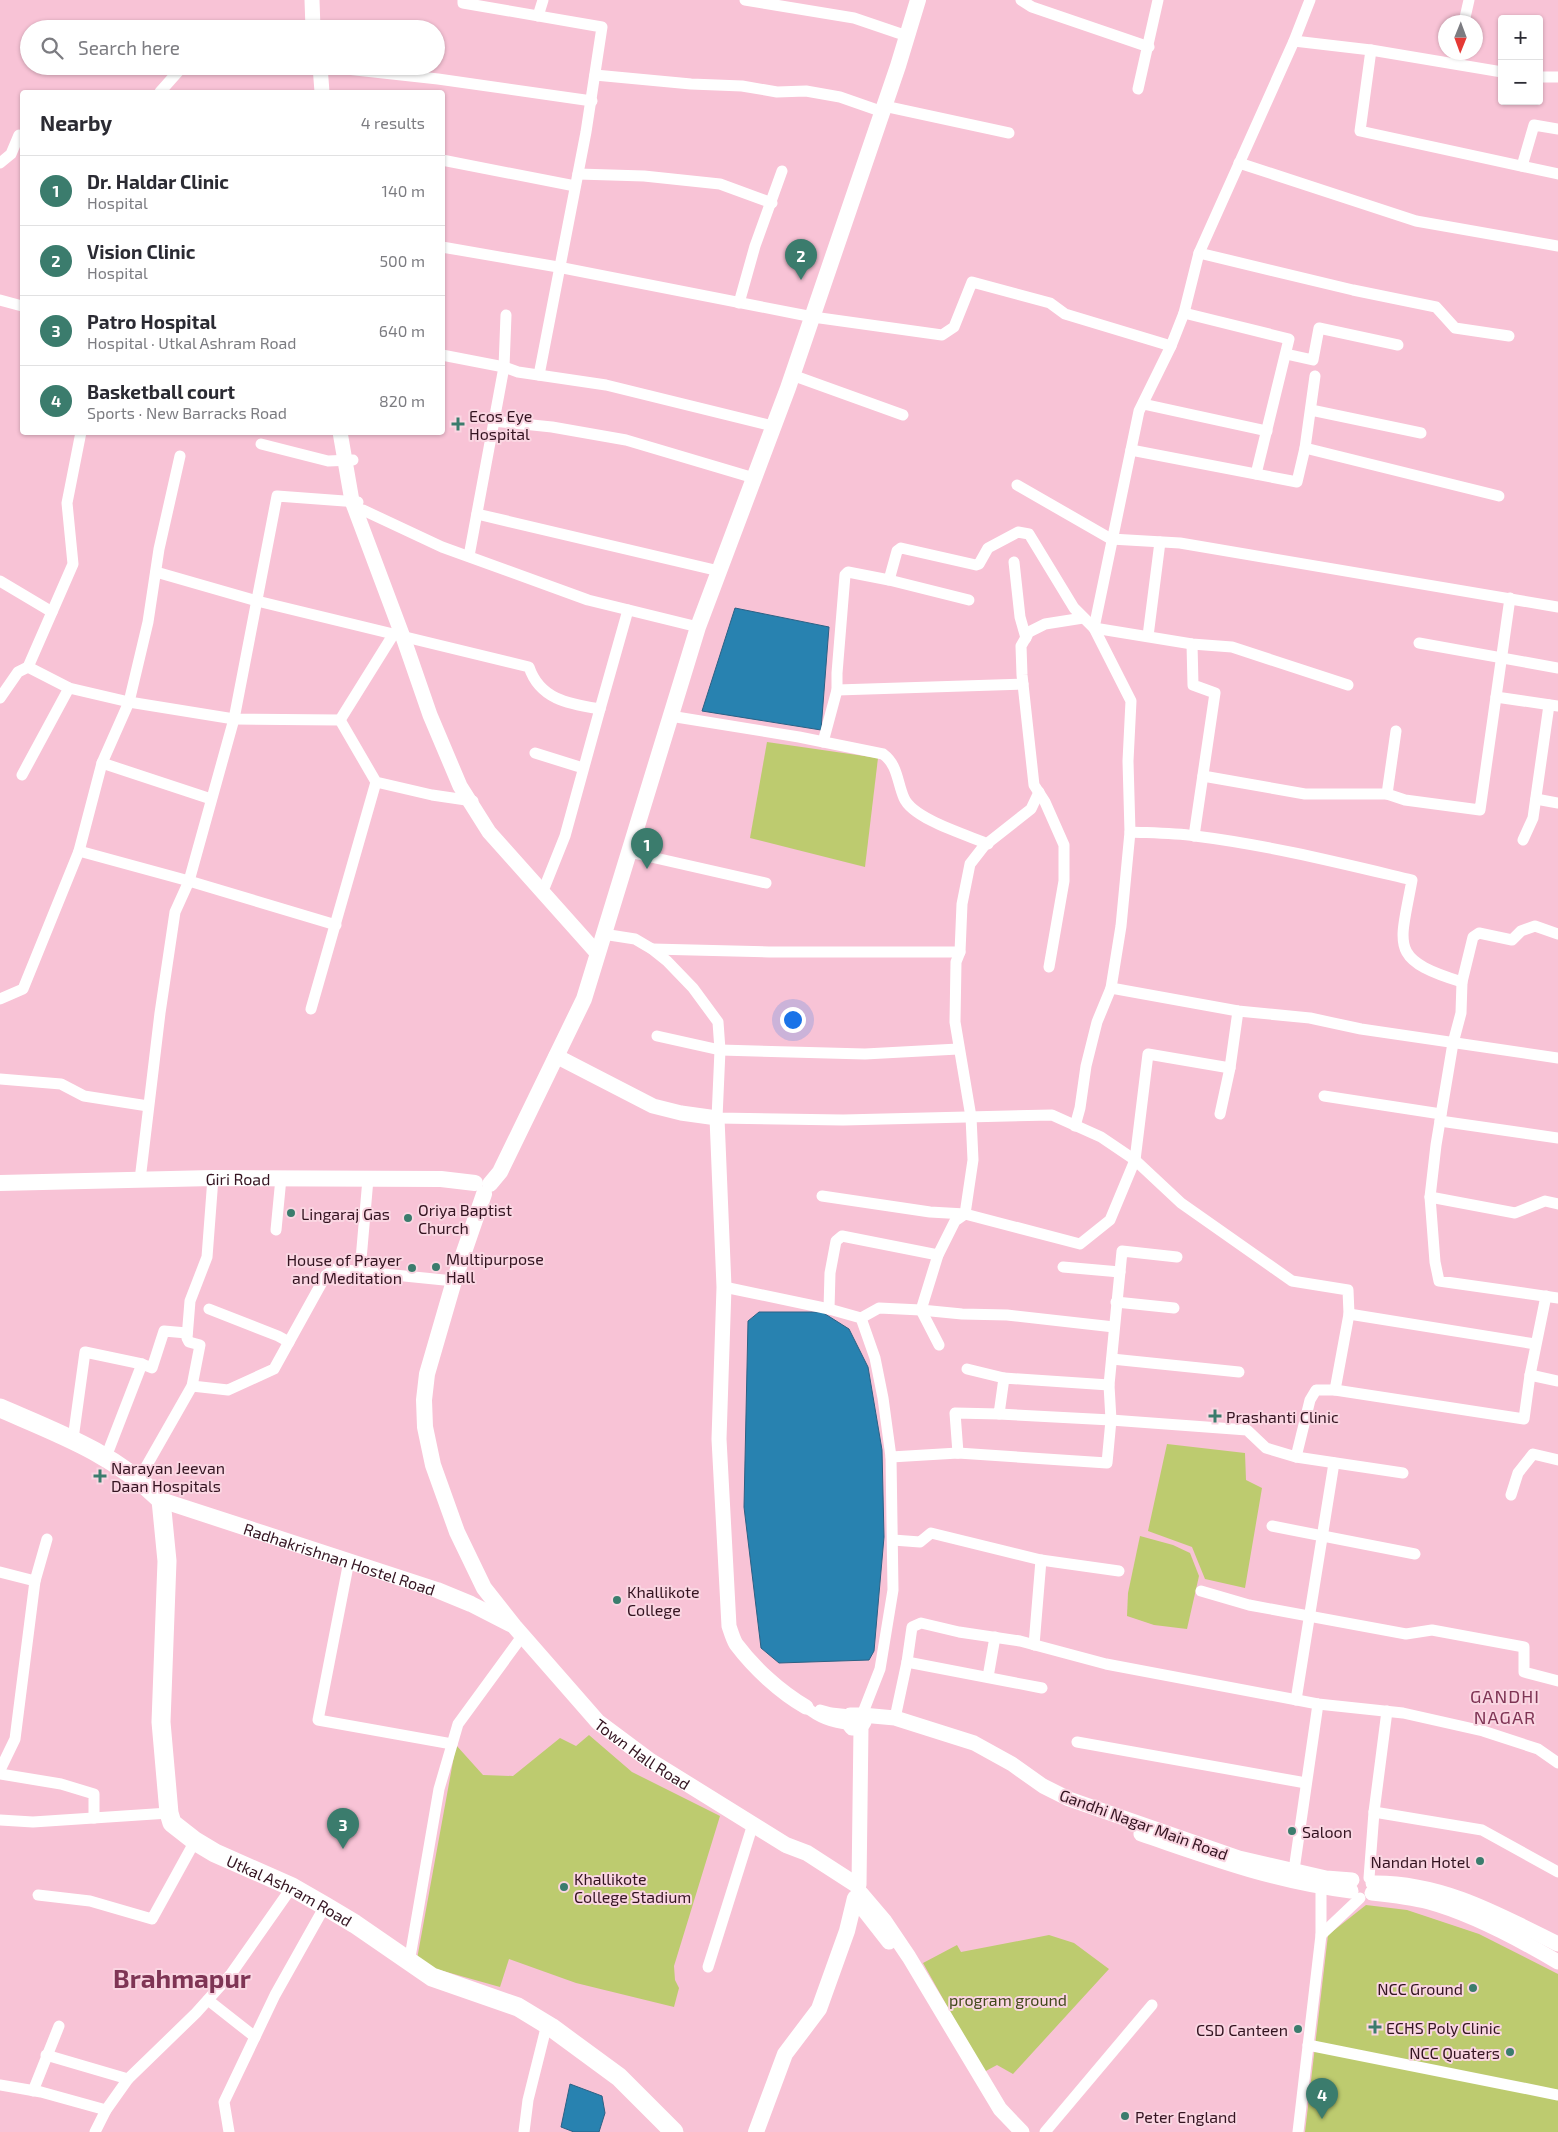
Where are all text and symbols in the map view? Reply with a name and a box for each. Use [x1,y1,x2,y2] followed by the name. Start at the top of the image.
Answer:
[1438,15,1483,60] north arrow
[1498,15,1543,105] map controls
[1498,15,1543,60] button: +
[20,20,445,75] search box
[38,34,66,62] icon: search
[78,36,180,59] text: Search here
[1498,60,1543,105] button: −
[40,110,112,135] text: Nearby
[361,113,425,132] text: 4 results
[87,170,229,193] text: Dr. Haldar Clinic
[53,181,59,200] text: 1
[382,181,425,200] text: 140 m
[87,193,148,212] text: Hospital
[785,239,817,280] pin: 2
[87,240,195,263] text: Vision Clinic
[51,251,61,270] text: 2
[380,251,425,270] text: 500 m
[87,263,148,282] text: Hospital
[87,310,216,333] text: Patro Hospital
[51,321,61,340] text: 3
[379,321,425,340] text: 640 m
[87,333,297,352] text: Hospital · Utkal Ashram Road
[87,380,235,403] text: Basketball court
[51,391,61,410] text: 4
[379,391,425,410] text: 820 m
[87,403,287,422] text: Sports · New Barracks Road
[469,406,532,443] place label: Ecos Eye Hospital
[451,417,465,431] marker: Ecos Eye Hospital
[631,828,663,869] pin: 1
[780,1007,806,1033] your location
[205,1168,270,1188] street label: Giri Road
[418,1200,512,1237] place label: Oriya Baptist Church
[301,1204,390,1224] place label: Lingaraj Gas
[285,1207,297,1219] marker: Lingaraj Gas
[402,1212,414,1224] marker: Oriya Baptist Church
[446,1249,544,1286] place label: Multipurpose Hall
[286,1250,403,1287] place label: House of Prayer and Meditation
[430,1261,442,1273] marker: Multipurpose Hall
[406,1262,418,1274] marker: House of Prayer and Meditation
[1226,1407,1339,1426] place label: Prashanti Clinic
[1208,1409,1222,1423] marker: Prashanti Clinic
[111,1458,225,1495] place label: Narayan Jeevan Daan Hospitals
[93,1469,107,1483] marker: Narayan Jeevan Daan Hospitals
[242,1518,438,1598] street label: Radhakrishnan Hostel Road
[627,1582,700,1619] place label: Khallikote College
[611,1594,623,1606] marker: Khallikote College
[1470,1685,1540,1728] district label: GANDHI NAGAR
[591,1714,694,1793] street label: Town Hall Road
[1057,1785,1231,1863] street label: Gandhi Nagar Main Road
[327,1808,359,1849] pin: 3
[1302,1822,1352,1841] place label: Saloon
[1286,1825,1298,1837] marker: Saloon
[224,1850,356,1930] street label: Utkal Ashram Road
[1371,1852,1470,1871] place label: Nandan Hotel
[1474,1855,1486,1867] marker: Nandan Hotel
[574,1869,691,1906] place label: Khallikote College Stadium
[558,1881,570,1893] marker: Khallikote College Stadium
[113,1962,251,1993] district label: Brahmapur
[1377,1979,1463,1998] place label: NCC Ground
[1467,1982,1479,1994] marker: NCC Ground
[949,1990,1067,2009] park label: program ground
[1386,2018,1501,2037] place label: ECHS Poly Clinic
[1196,2020,1288,2039] place label: CSD Canteen
[1368,2020,1382,2034] marker: ECHS Poly Clinic
[1292,2023,1304,2035] marker: CSD Canteen
[1409,2043,1500,2063] place label: NCC Quaters
[1504,2046,1516,2058] marker: NCC Quaters
[1306,2078,1338,2119] pin: 4
[1135,2107,1236,2126] place label: Peter England
[1119,2110,1131,2122] marker: Peter England

